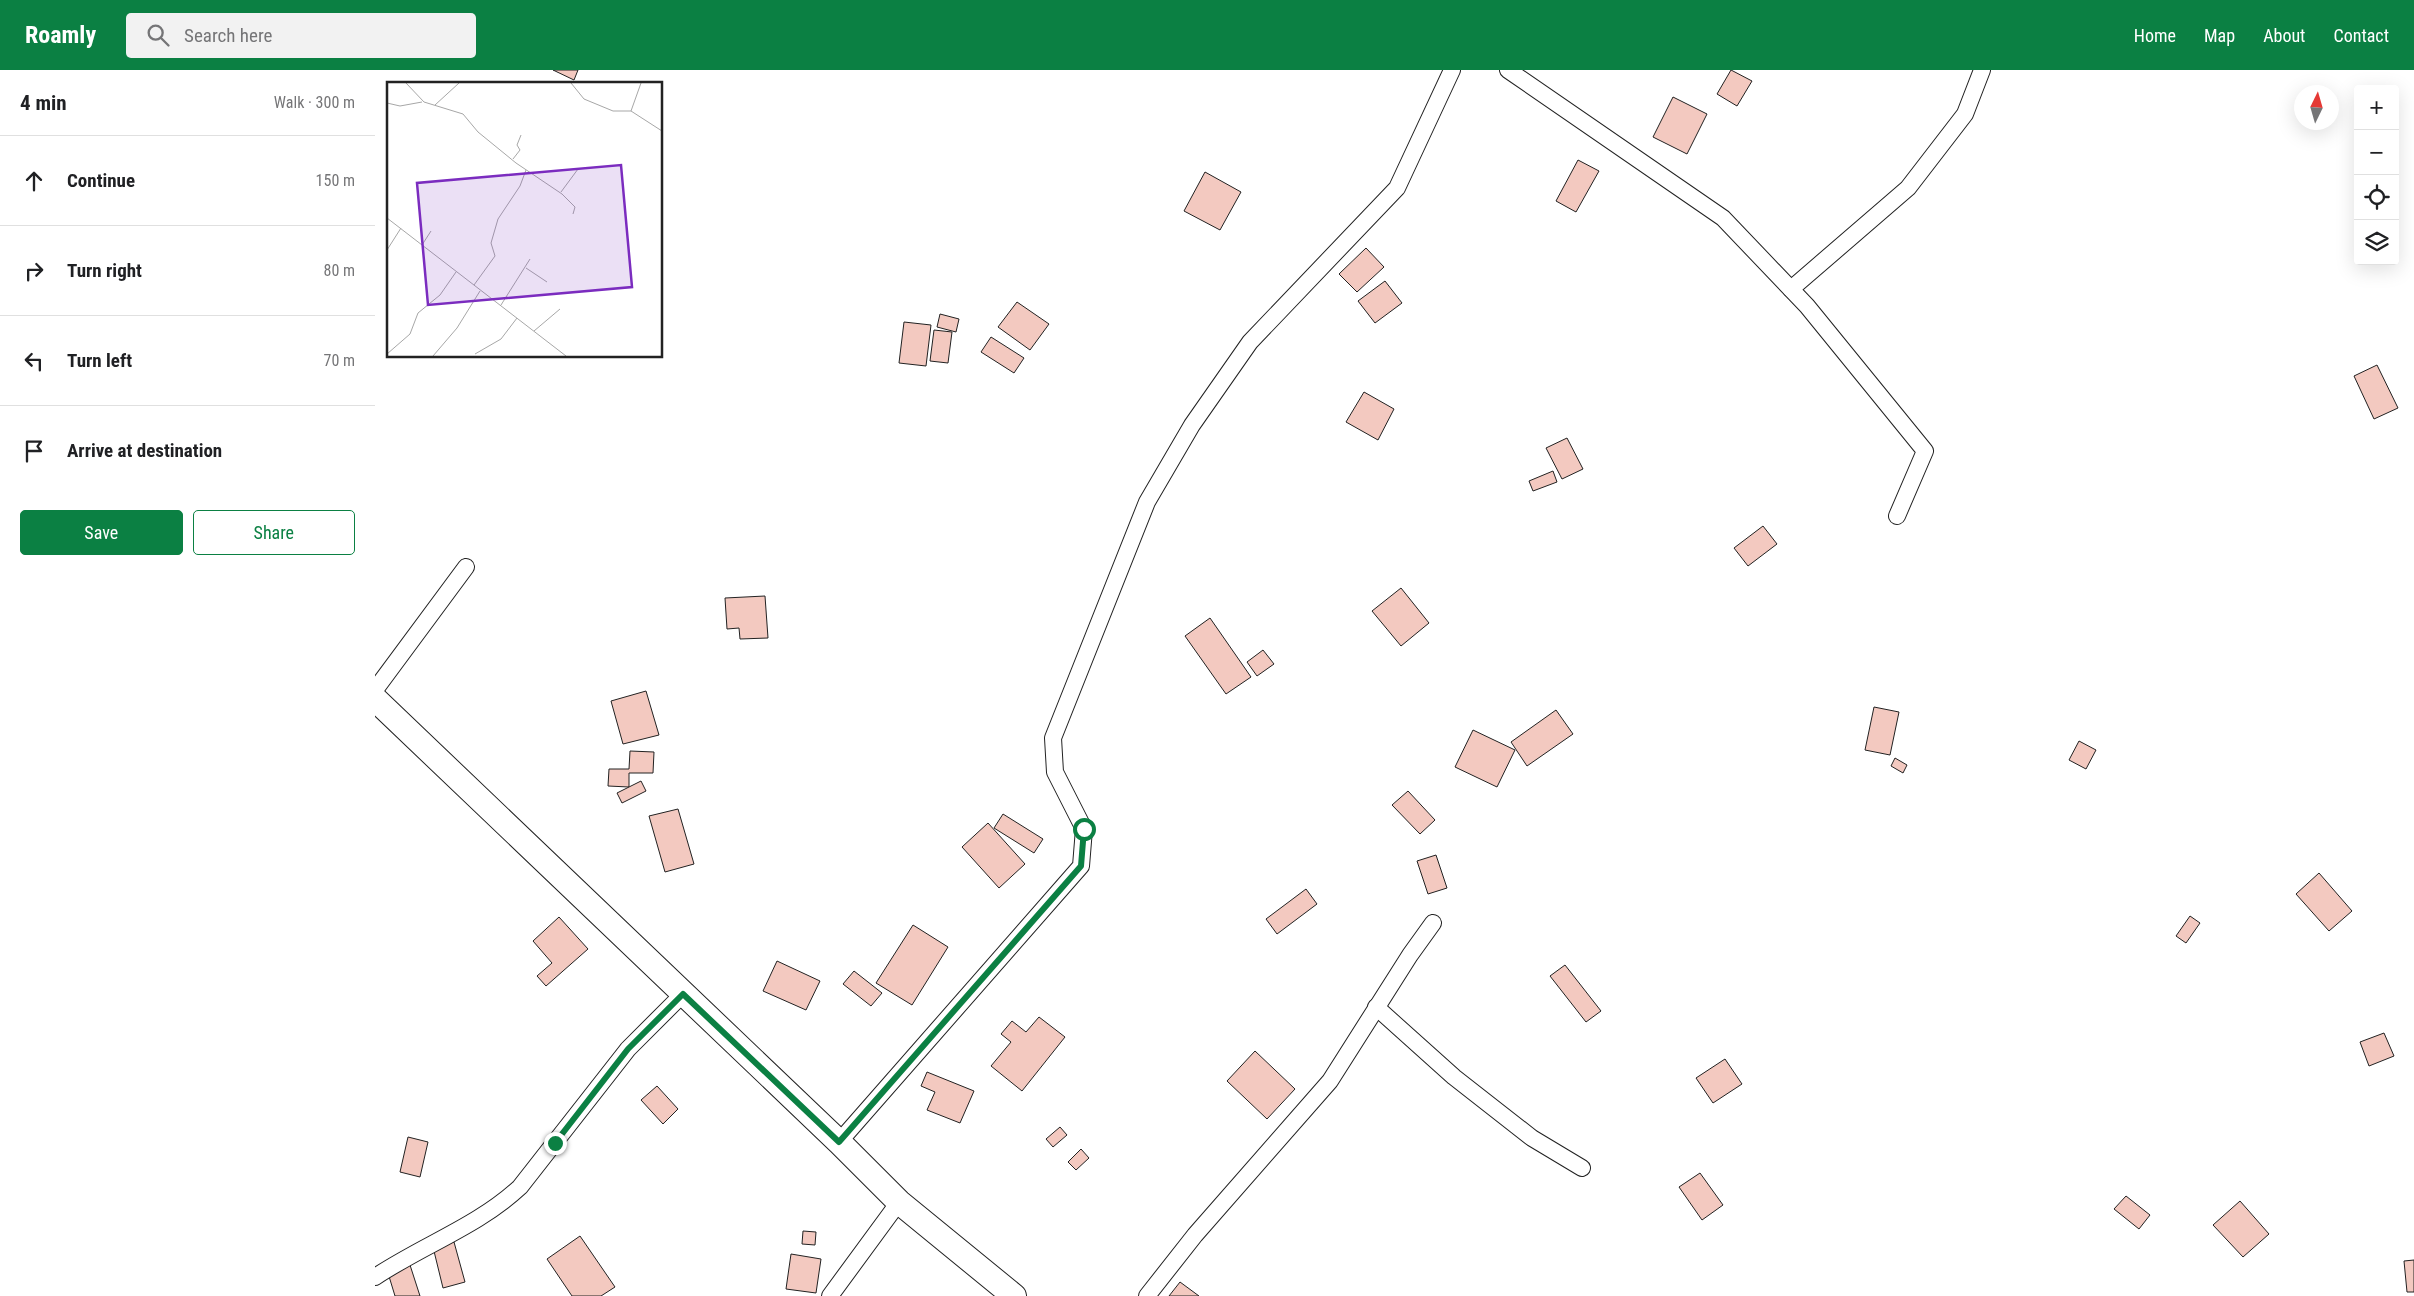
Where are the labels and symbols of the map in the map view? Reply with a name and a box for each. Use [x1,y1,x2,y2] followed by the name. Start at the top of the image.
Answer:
[387,82,663,358] inset map
[2294,85,2339,130] north arrow
[1073,818,1096,841] route start
[544,1132,567,1155] route end

